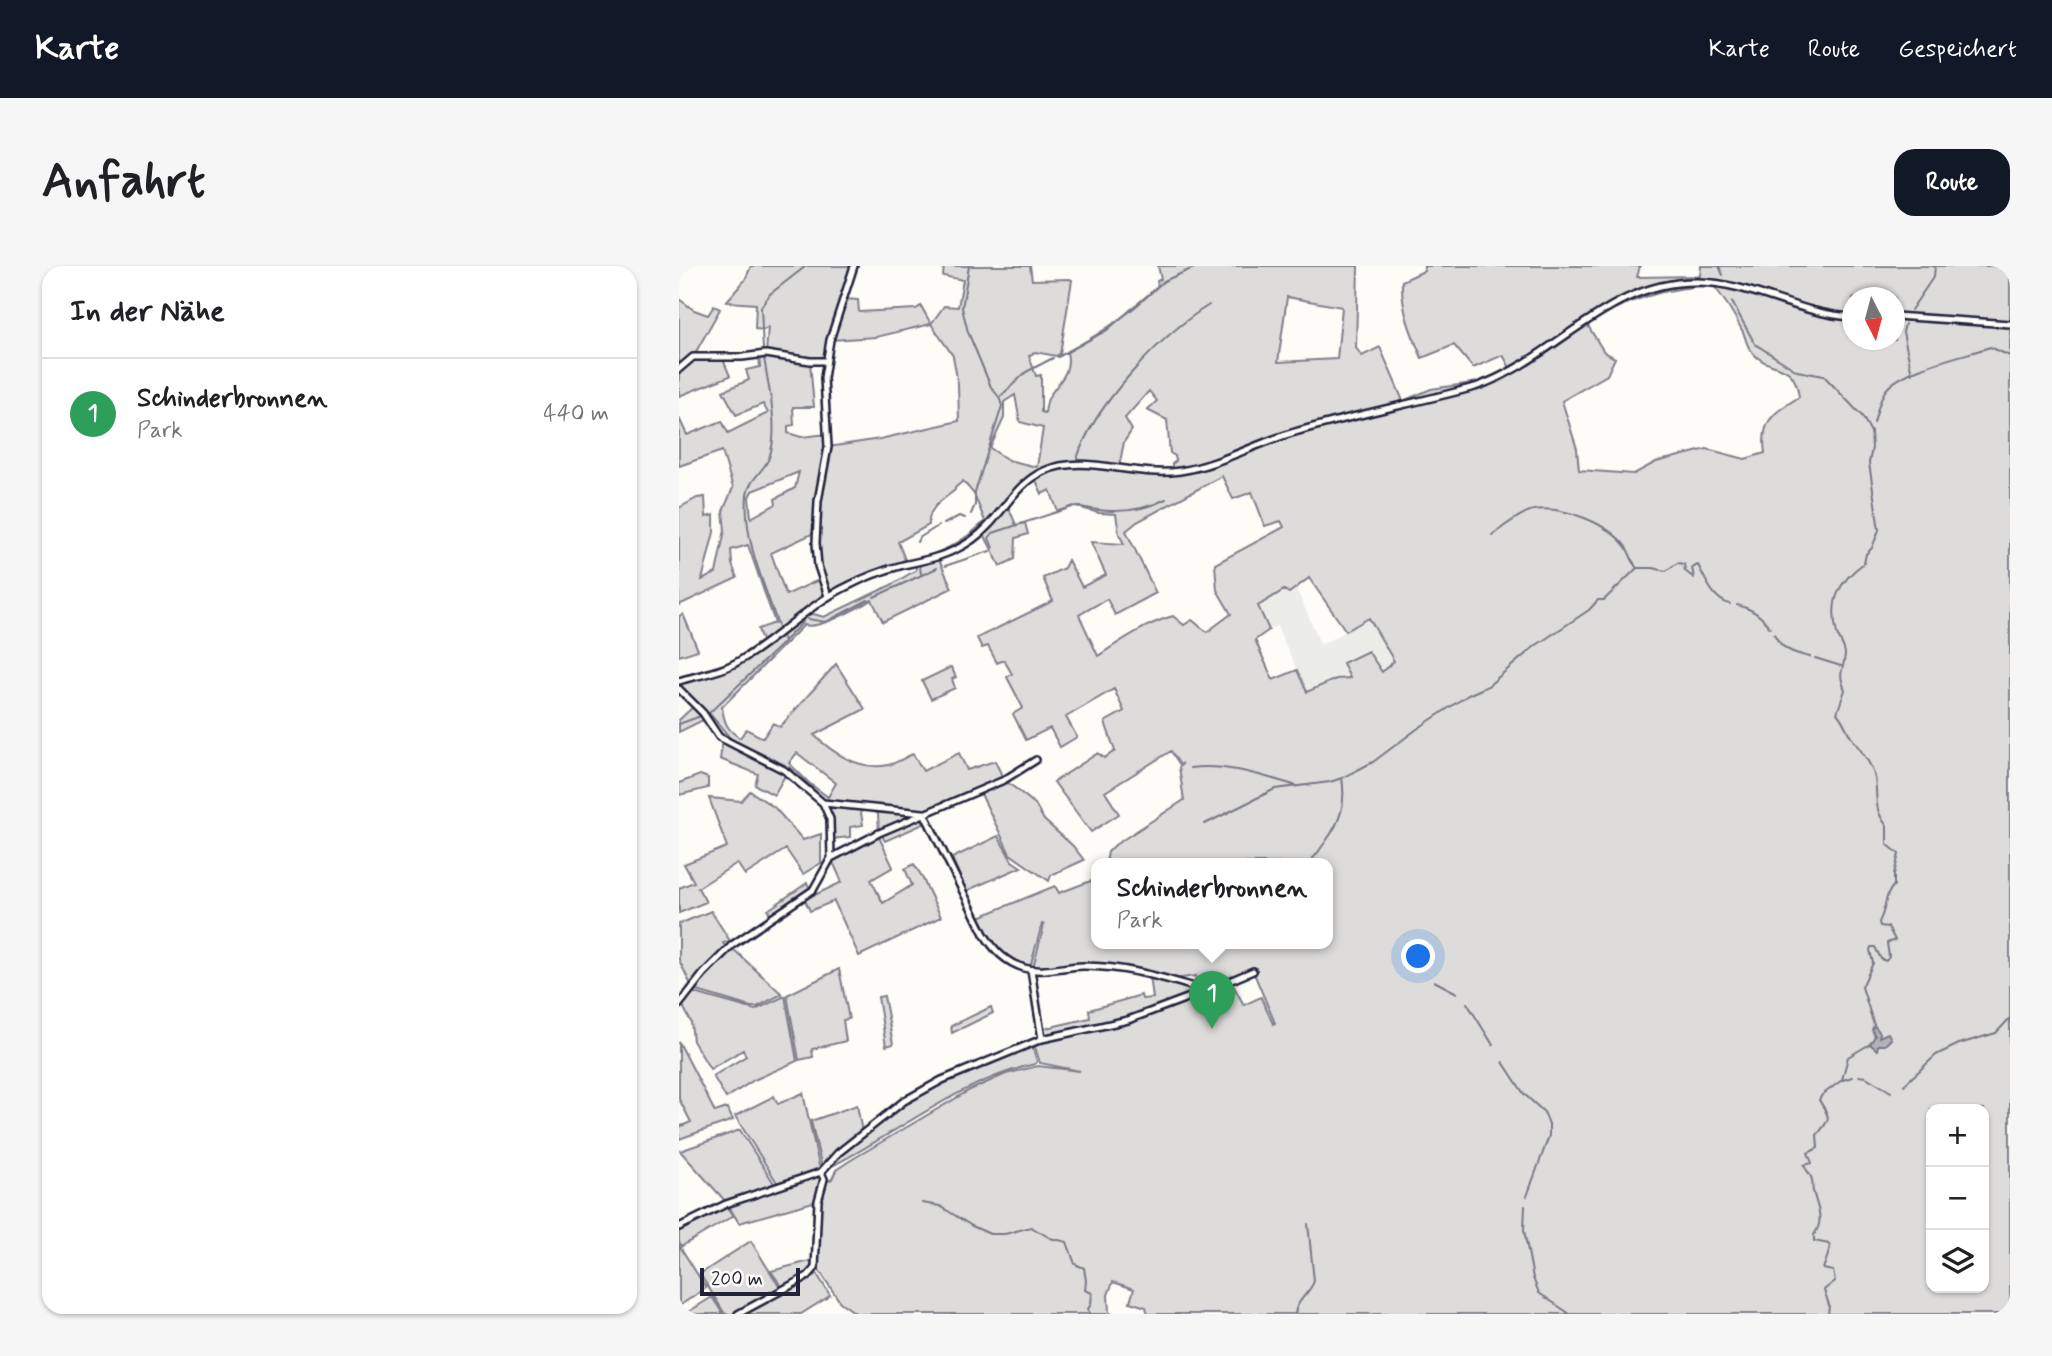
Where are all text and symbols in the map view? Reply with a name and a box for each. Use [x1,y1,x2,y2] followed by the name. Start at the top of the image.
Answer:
[35,27,119,71] text: Karte
[1708,34,1770,65] text: Karte
[1808,34,1860,65] text: Route
[1898,34,2017,65] text: Gespeichert
[1894,149,2010,216] button: Route
[42,150,205,215] text: Anfahrt
[1842,287,1905,350] north arrow
[70,292,225,331] text: In der Nähe
[137,382,327,416] text: Schinderbronnen
[88,399,98,429] text: 1
[543,399,609,429] text: 440 m
[137,416,183,446] text: Park
[1091,858,1333,949] popup
[1117,872,1307,906] text: Schinderbronnen
[1117,906,1163,936] text: Park
[1401,939,1435,973] your location
[1189,971,1235,1029] pin: 1
[1926,1104,1989,1293] map controls
[1926,1104,1989,1167] button: +
[1926,1167,1989,1230] button: −
[1926,1230,1989,1293] button: layers
[700,1265,800,1297] scale bar
[711,1267,763,1292] text: 200 m

